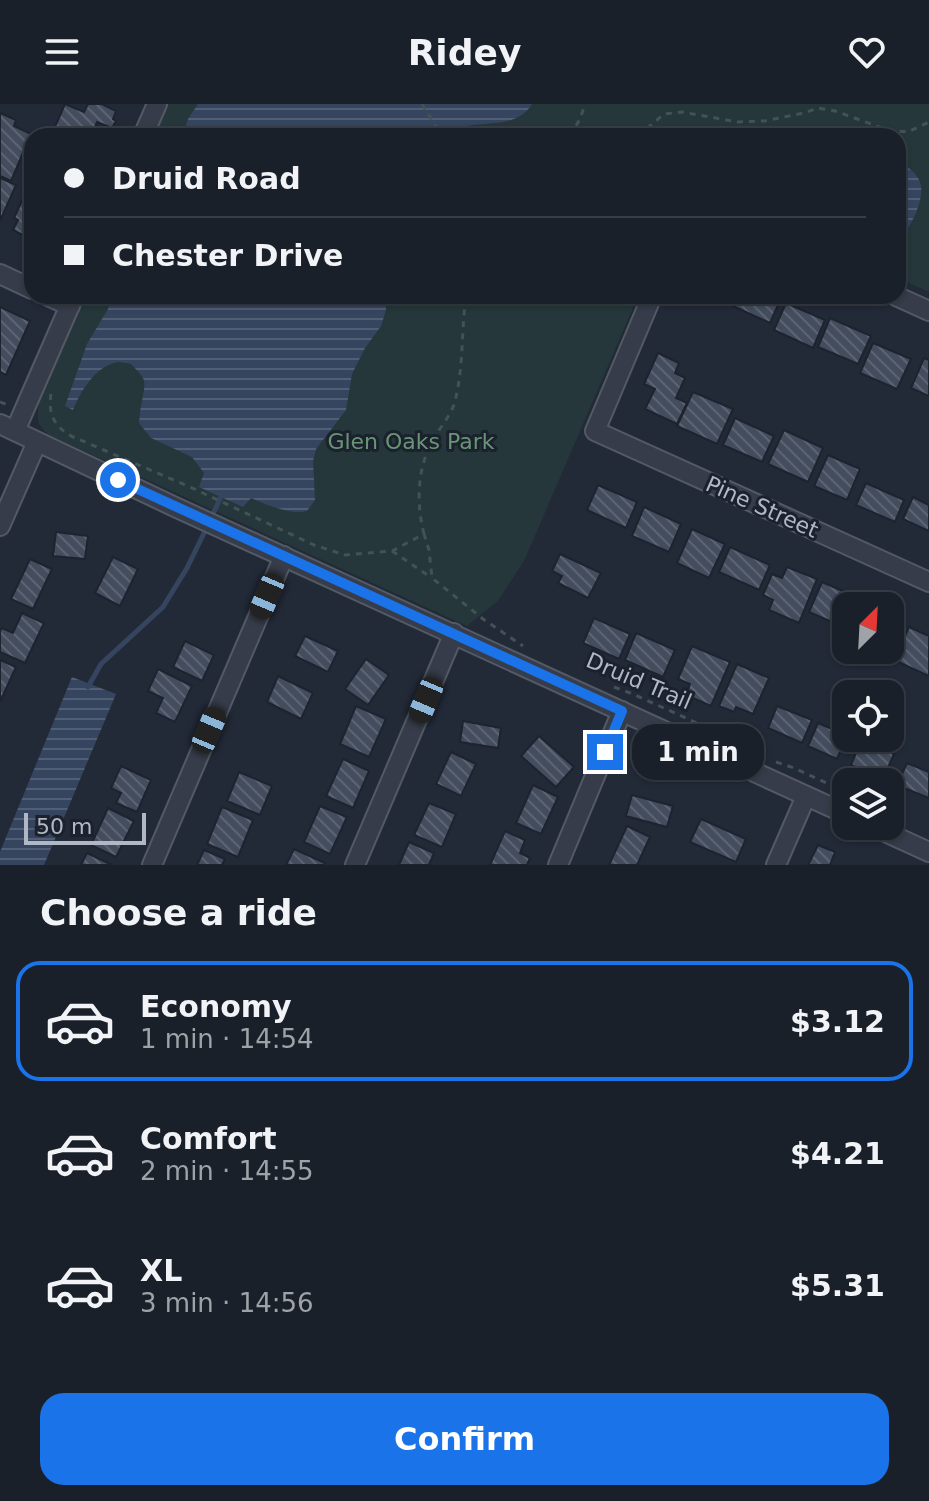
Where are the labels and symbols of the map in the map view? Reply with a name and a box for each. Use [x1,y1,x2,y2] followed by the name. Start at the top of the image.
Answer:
[327,429,495,454] park label: Glen Oaks Park
[100,462,136,498] route start
[702,471,822,543] street label: Pine Street
[247,569,287,623] car
[832,592,904,664] north arrow
[583,648,695,714] street label: Druid Trail
[406,673,446,727] car
[189,703,229,757] car
[633,724,765,780] callout: 1 min
[587,734,623,770] route end
[24,809,146,845] scale bar

